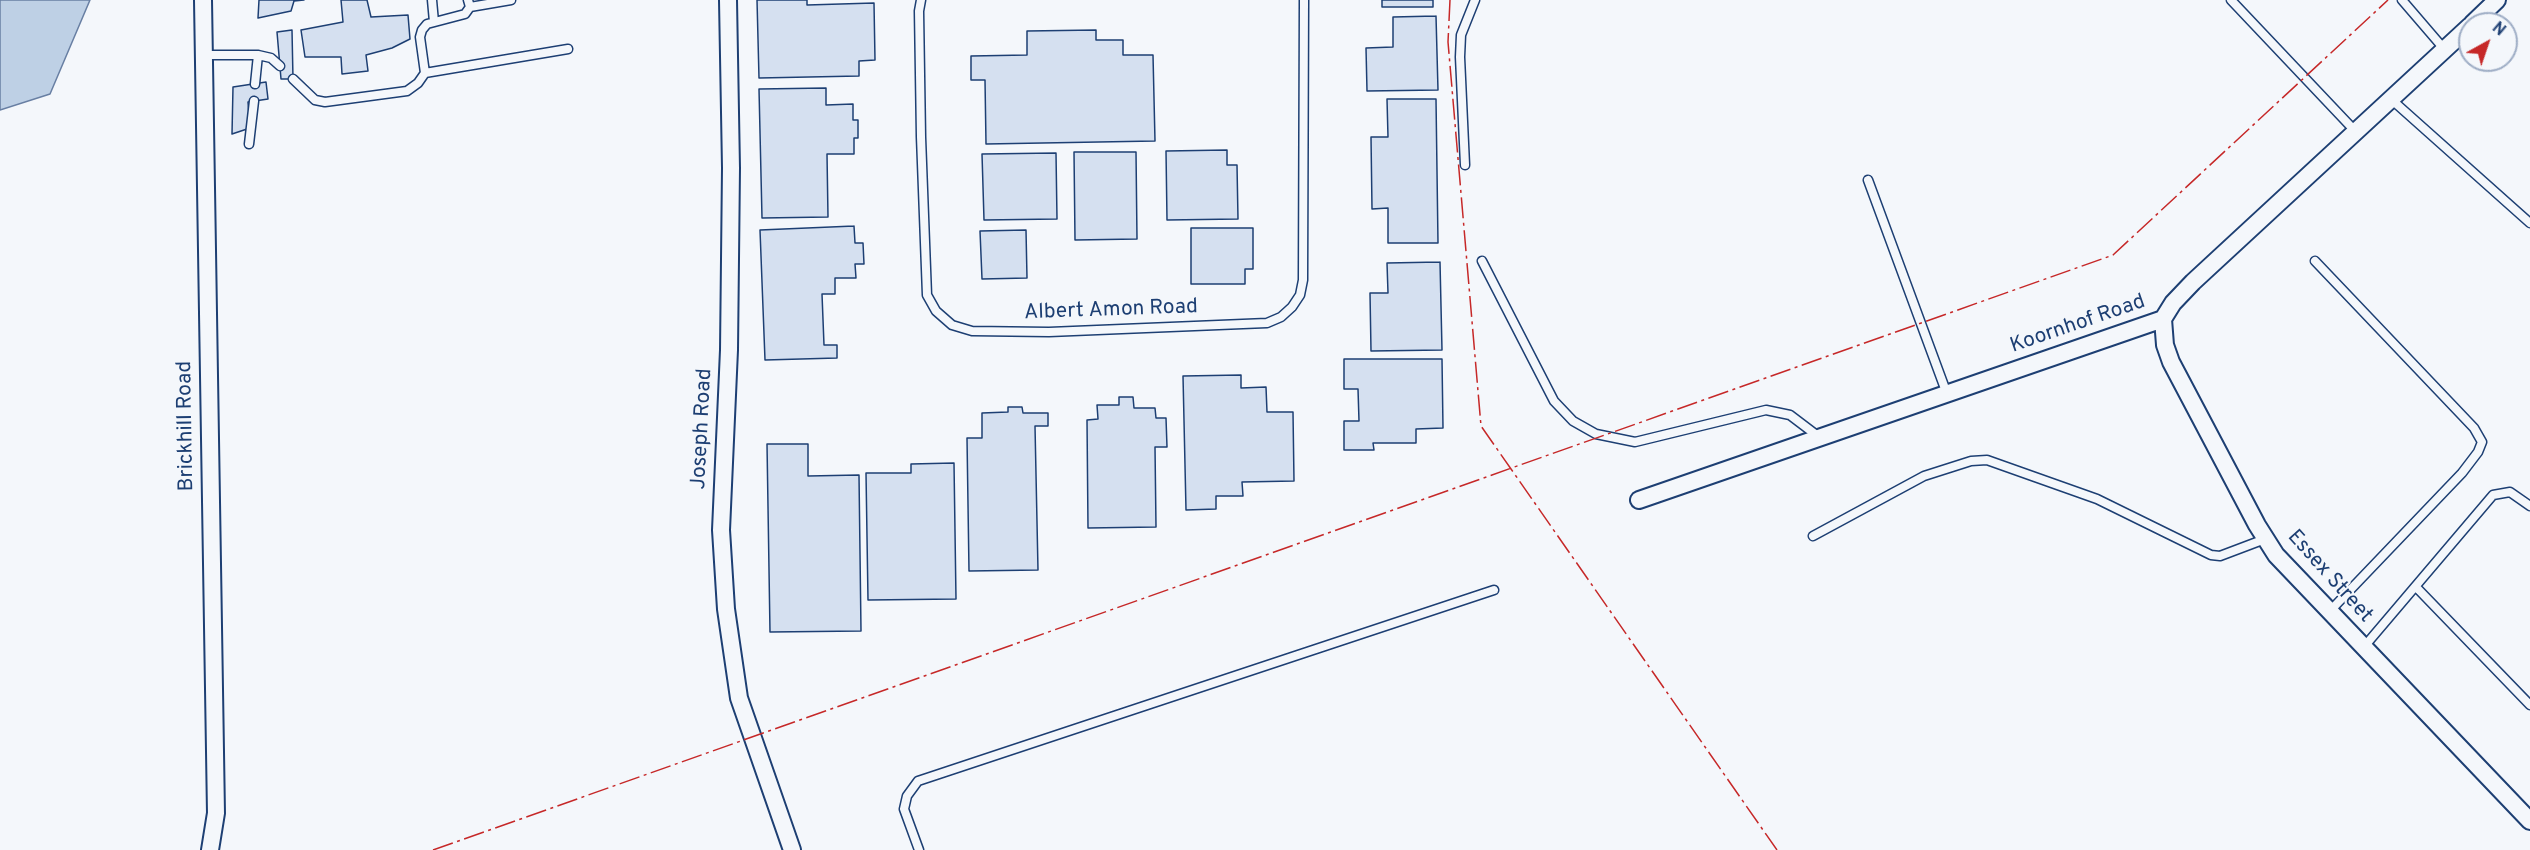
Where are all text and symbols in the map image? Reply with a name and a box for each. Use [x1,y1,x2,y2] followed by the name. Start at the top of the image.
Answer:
[2458,12,2518,72] north arrow
[2487,18,2509,41] text: N
[2007,290,2149,360] street label: Koornhof Road
[1024,295,1198,327] street label: Albert Amon Road
[173,361,201,491] street label: Brickhill Road
[687,368,719,490] street label: Joseph Road
[2281,525,2377,629] street label: Essex Street

